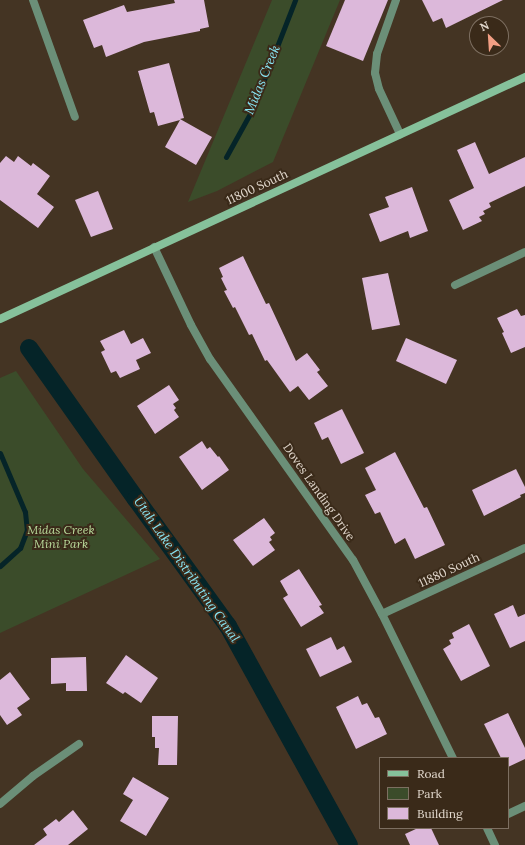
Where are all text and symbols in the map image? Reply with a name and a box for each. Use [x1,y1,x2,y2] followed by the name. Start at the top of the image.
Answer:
[469,16,509,56] north arrow
[478,18,491,34] text: N
[242,43,284,117] water label: Midas Creek
[224,166,290,208] street label: 11800 South
[280,441,358,543] street label: Doves Landing Drive
[130,494,242,646] water label: Utah Lake Distributing Canal
[27,523,95,551] park label: Midas Creek Mini Park
[416,550,482,590] street label: 11880 South
[379,757,509,829] legend
[417,766,445,781] text: Road
[417,786,442,801] text: Park
[417,806,463,821] text: Building

